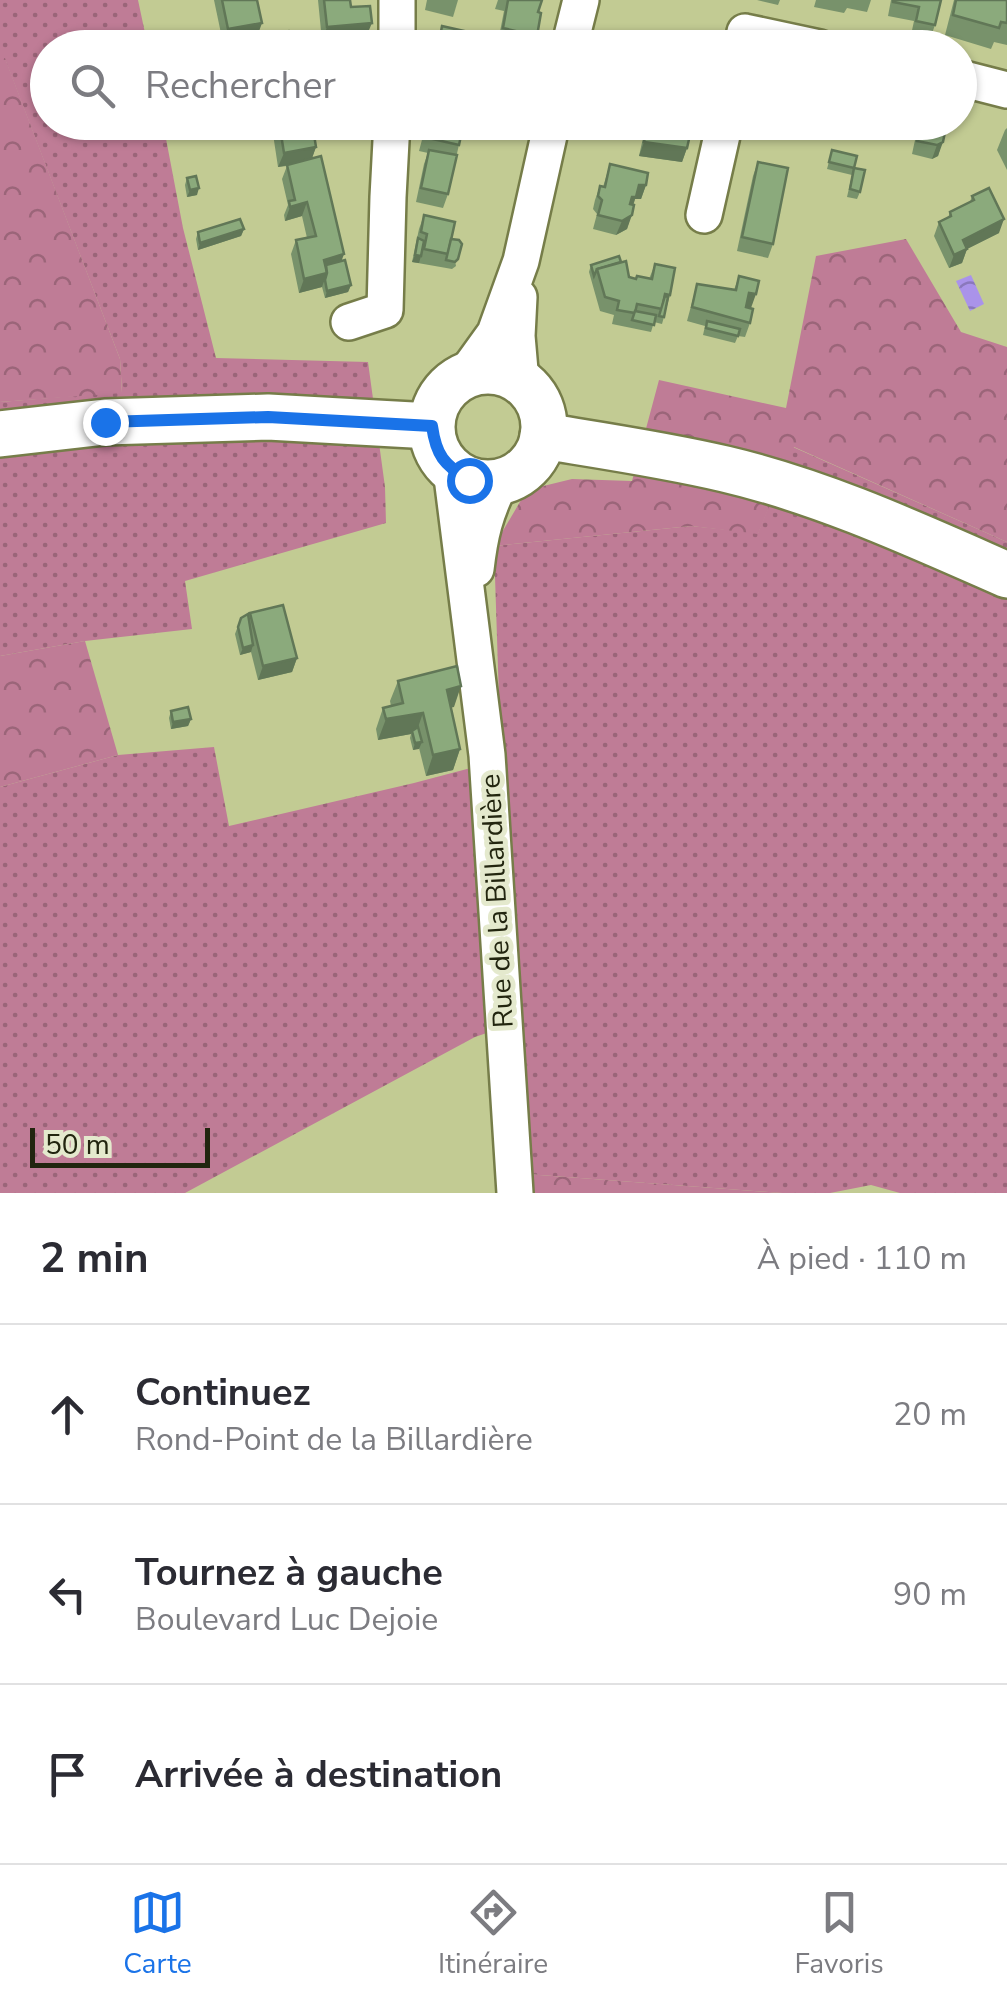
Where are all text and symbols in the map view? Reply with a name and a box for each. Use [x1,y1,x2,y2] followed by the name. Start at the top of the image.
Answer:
[30,30,977,140] search box
[65,58,120,113] icon: search
[145,60,336,111] text: Rechercher
[83,400,129,446] route end
[447,458,493,504] route start
[471,773,523,1029] street label: Rue de la Billardière
[30,1123,210,1168] scale bar
[45,1126,110,1164] text: 50 m
[40,1230,149,1287] text: 2 min
[757,1237,967,1280] text: À pied · 110 m
[135,1367,310,1418] text: Continuez
[40,1387,95,1442] icon: ahead
[893,1393,967,1436] text: 20 m
[135,1418,533,1461] text: Rond-Point de la Billardière
[135,1547,443,1598] text: Tournez à gauche
[40,1567,95,1622] icon: left
[893,1573,967,1616] text: 90 m
[135,1598,438,1641] text: Boulevard Luc Dejoie
[40,1747,95,1802] icon: arrive
[135,1749,502,1800] text: Arrivée à destination
[123,1885,192,1983] tab: Carte
[438,1885,548,1983] tab: Itinéraire
[795,1885,884,1983] tab: Favoris

